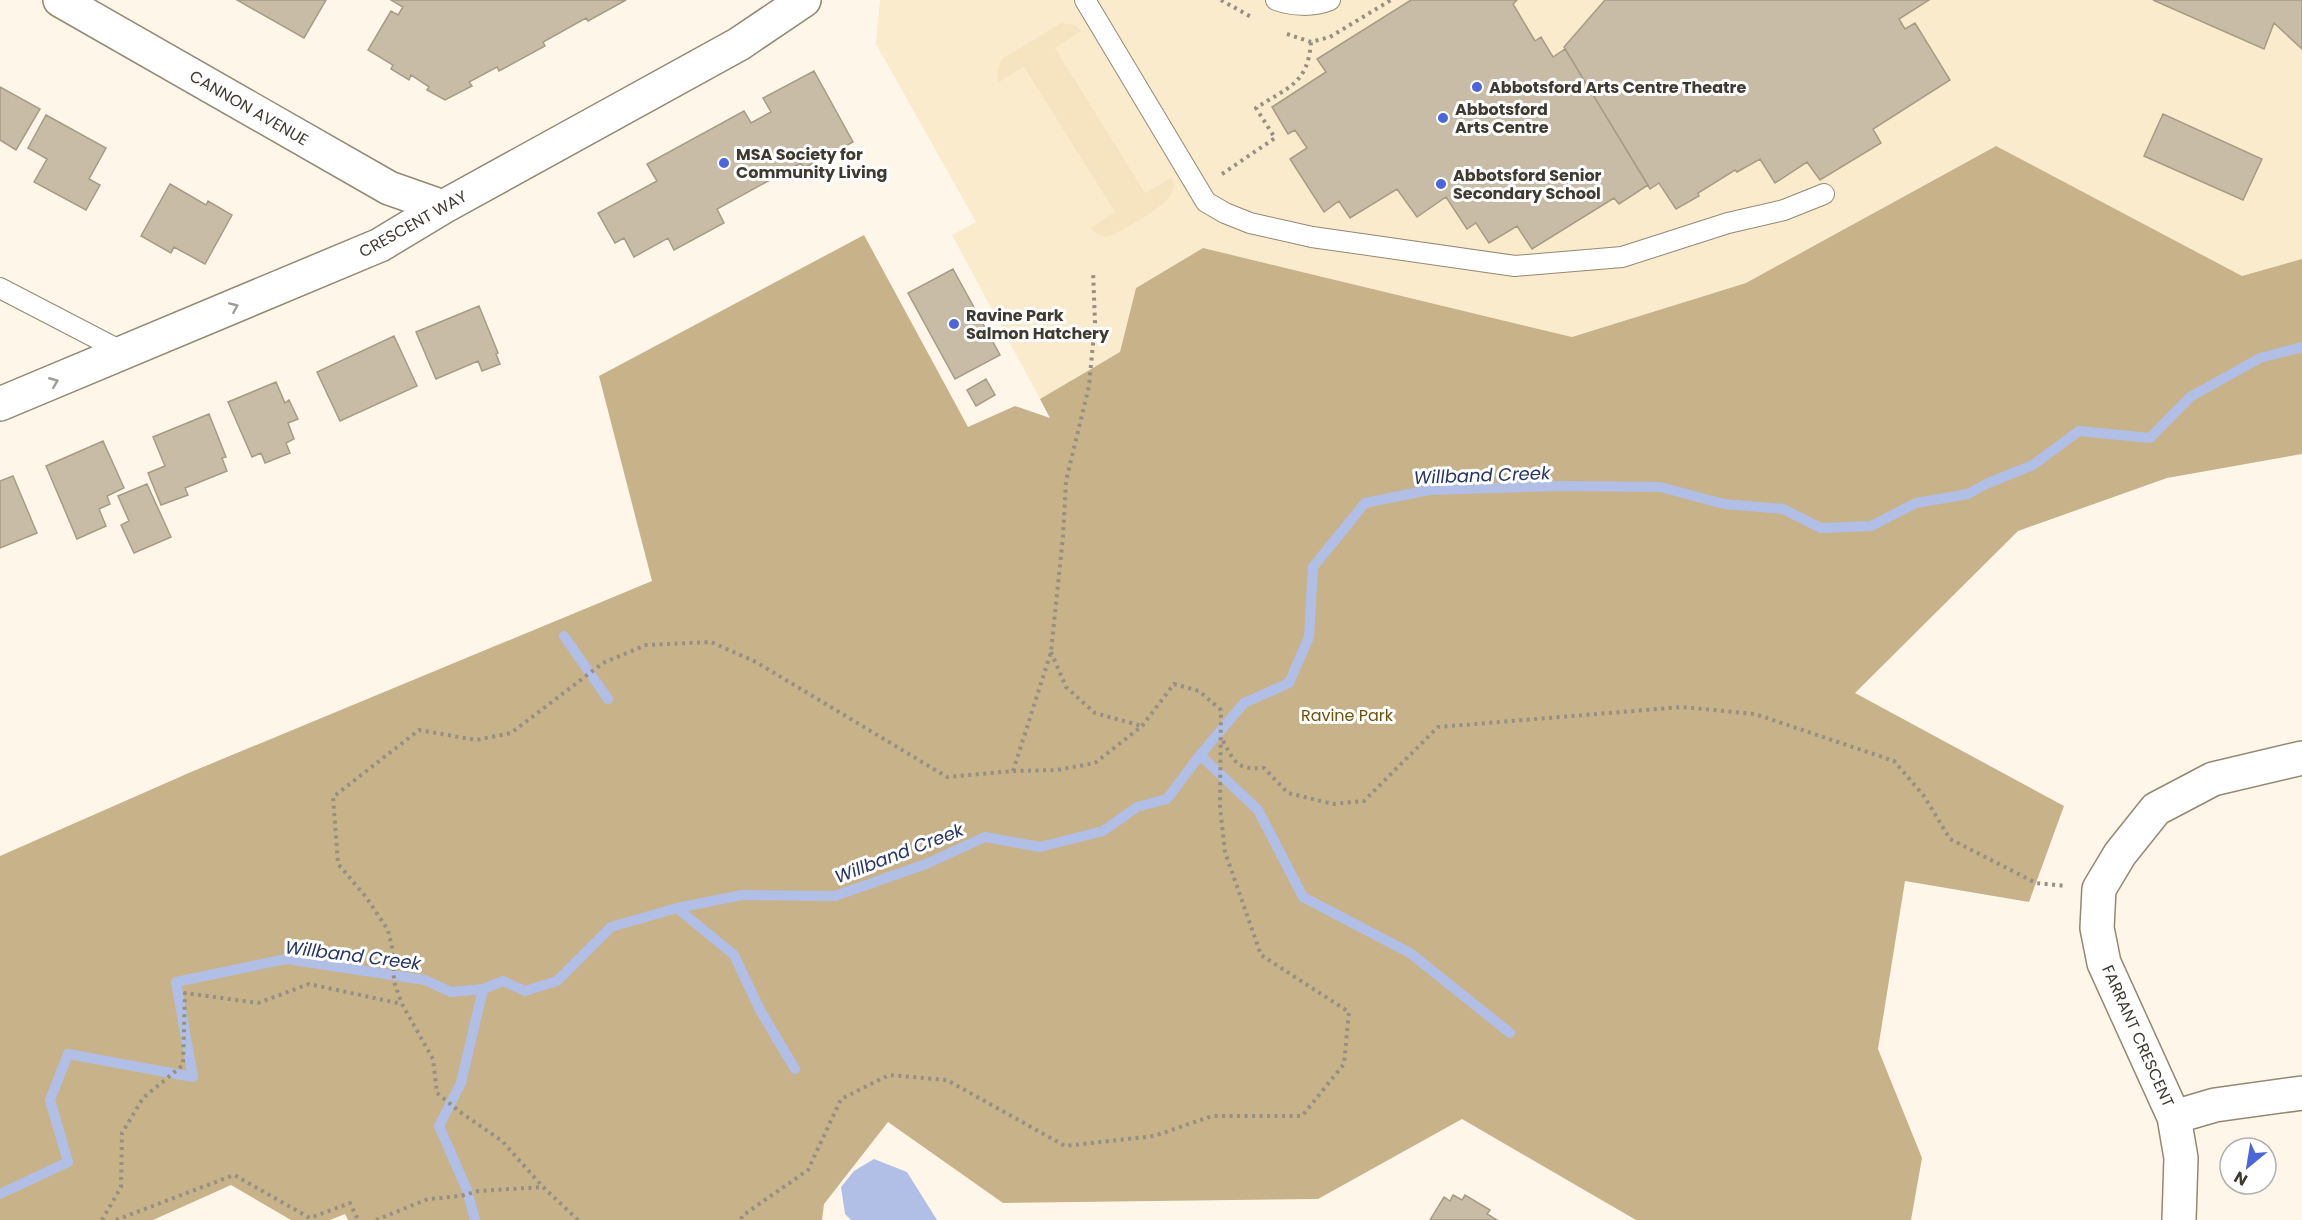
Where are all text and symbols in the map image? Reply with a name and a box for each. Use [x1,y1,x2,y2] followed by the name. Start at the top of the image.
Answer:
[185,65,313,151] street label: CANNON AVENUE
[1489,76,1746,99] place label: Abbotsford Arts Centre Theatre
[1470,80,1484,94] marker: Abbotsford Arts Centre Theatre
[1455,98,1549,139] place label: Abbotsford Arts Centre
[1436,111,1450,125] marker: Abbotsford Arts Centre
[736,143,887,184] place label: MSA Society for Community Living
[717,156,731,170] marker: MSA Society for Community Living
[1453,164,1602,205] place label: Abbotsford Senior Secondary School
[1434,177,1448,191] marker: Abbotsford Senior Secondary School
[355,184,472,263] street label: CRESCENT WAY
[228,302,239,314] one-way arrow
[966,304,1110,345] place label: Ravine Park Salmon Hatchery
[947,317,961,331] marker: Ravine Park Salmon Hatchery
[48,377,59,389] one-way arrow
[1413,460,1551,490] water label: Willband Creek
[1301,704,1394,727] park label: Ravine Park
[831,817,968,889] water label: Willband Creek
[284,934,423,976] water label: Willband Creek
[2096,961,2180,1111] street label: FARRANT CRESCENT
[2218,1136,2278,1196] north arrow
[2230,1166,2252,1192] text: N

